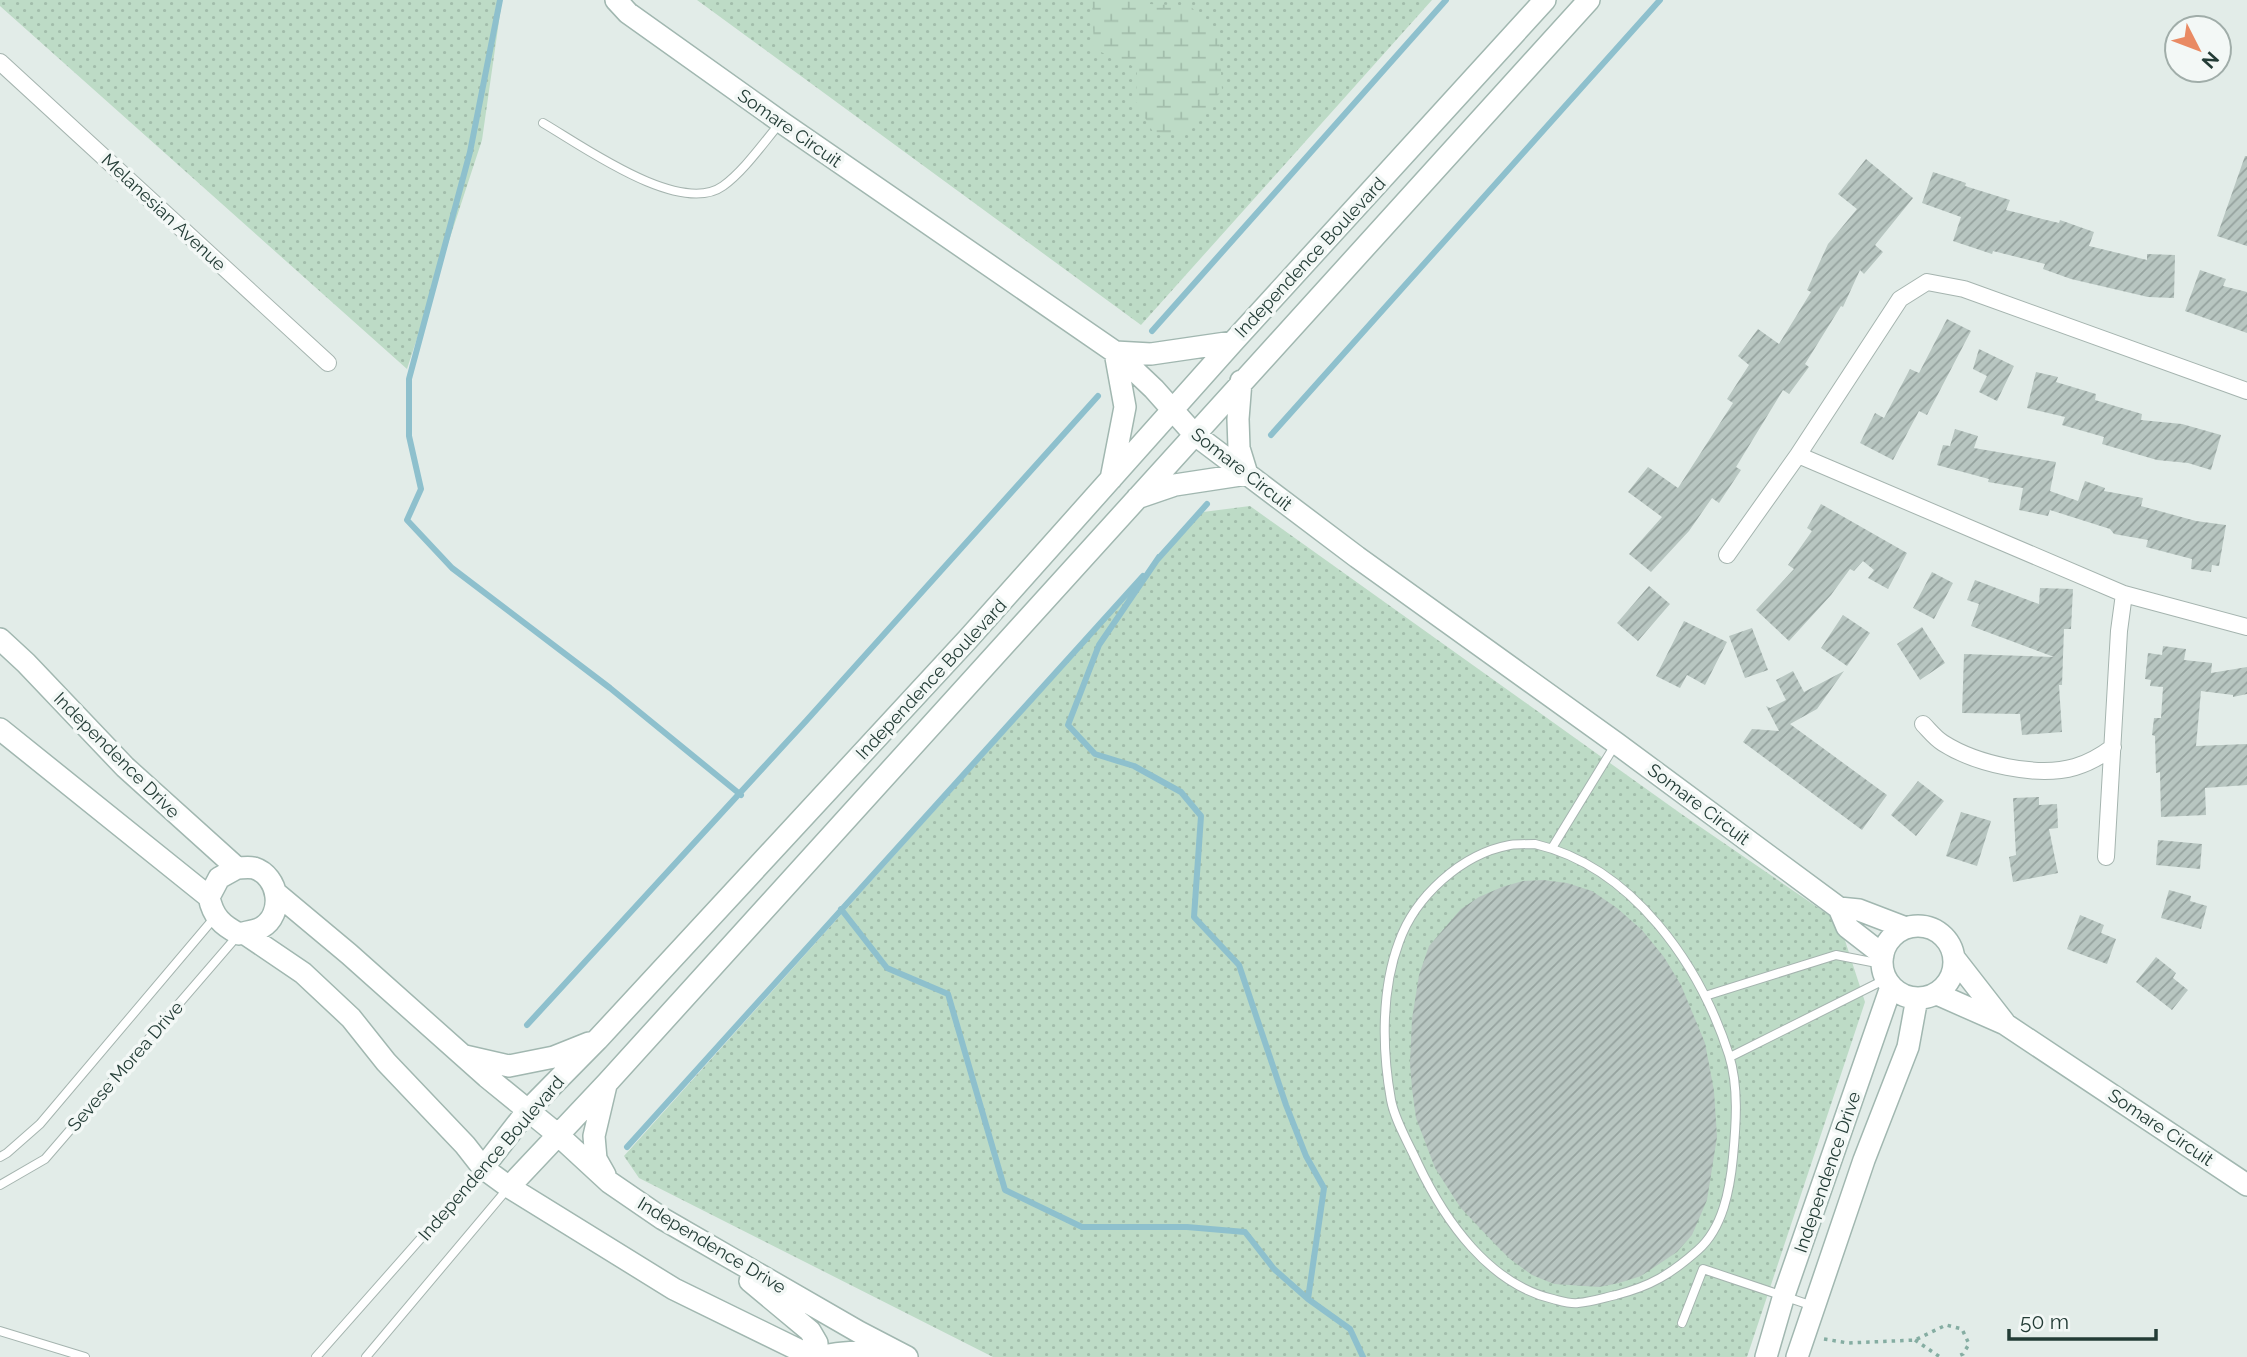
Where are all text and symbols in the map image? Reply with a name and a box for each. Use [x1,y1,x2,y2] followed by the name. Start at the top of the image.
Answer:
[2163,14,2233,84] north arrow
[2198,48,2224,73] text: N
[734,84,846,172] street label: Somare Circuit
[98,149,231,275] street label: Melanesian Avenue
[1230,173,1390,341] street label: Independence Boulevard
[1187,423,1297,515] street label: Somare Circuit
[851,595,1011,763] street label: Independence Boulevard
[50,688,184,822] street label: Independence Drive
[1644,759,1754,849] street label: Somare Circuit
[63,996,187,1135] street label: Sevese Morea Drive
[414,1071,568,1245] street label: Independence Boulevard
[2105,1084,2217,1170] street label: Somare Circuit
[1790,1088,1865,1255] street label: Independence Drive
[634,1192,790,1298] street label: Independence Drive
[2009,1298,2156,1342] scale bar
[2020,1309,2069,1334] text: 50 m

